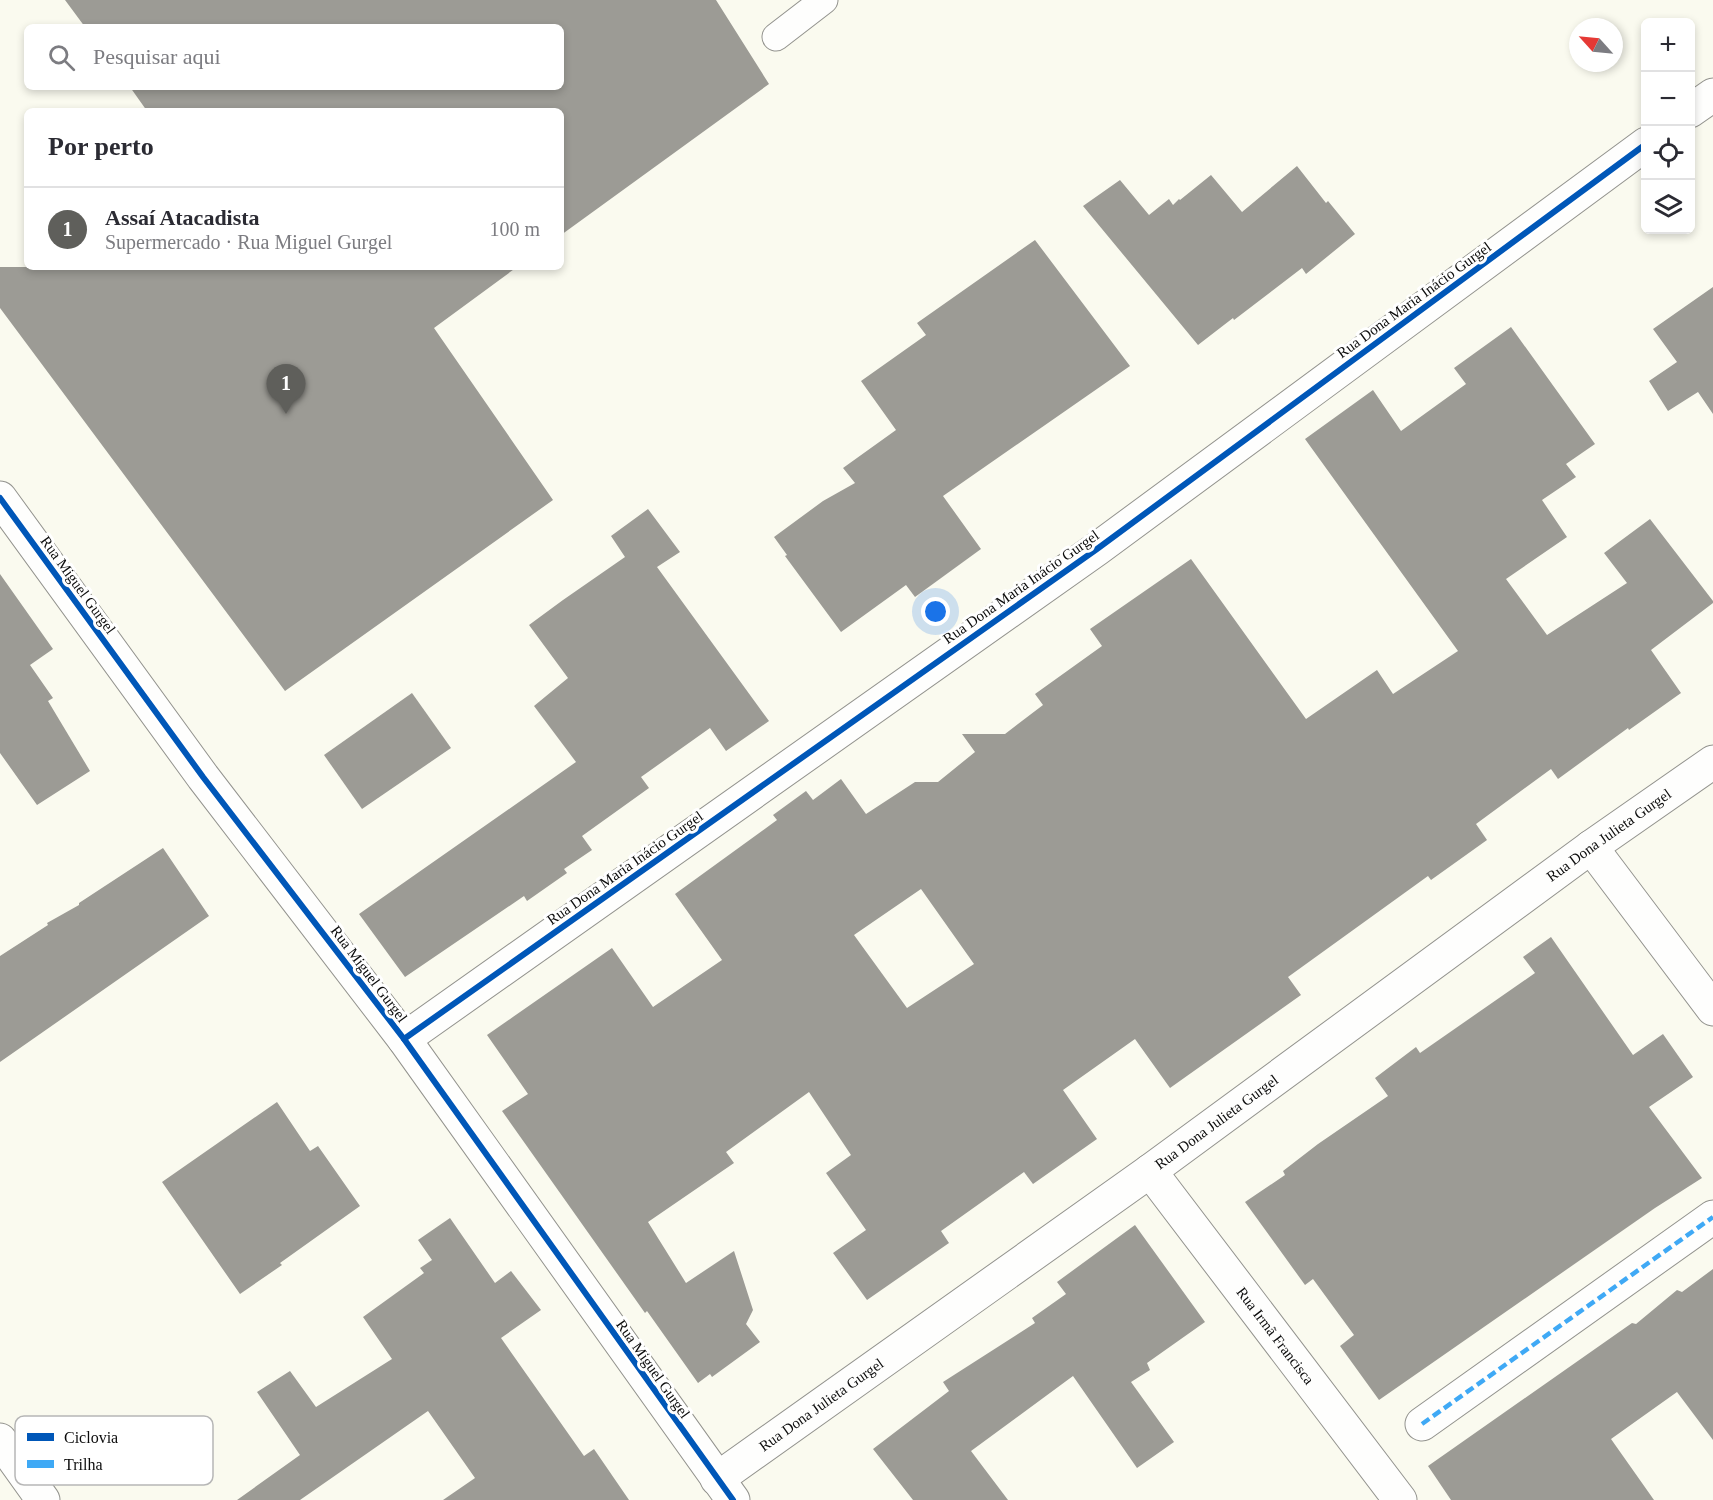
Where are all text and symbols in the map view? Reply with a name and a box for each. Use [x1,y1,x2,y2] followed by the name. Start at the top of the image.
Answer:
[1569,18,1623,72] north arrow
[1641,18,1695,234] map controls
[1641,18,1695,72] button: +
[24,24,564,90] search box
[45,41,78,74] icon: search
[93,44,221,69] text: Pesquisar aqui
[1641,72,1695,126] button: −
[1641,126,1695,180] button: locate
[48,132,154,161] text: Por perto
[1641,180,1695,234] button: layers
[105,205,260,230] text: Assaí Atacadista
[63,218,73,240] text: 1
[489,218,540,240] text: 100 m
[105,231,392,253] text: Supermercado · Rua Miguel Gurgel
[1334,239,1494,361] street label: Rua Dona Maria Inácio Gurgel
[266,364,306,414] pin: 1
[940,527,1102,647] street label: Rua Dona Maria Inácio Gurgel
[37,533,119,637] street label: Rua Miguel Gurgel
[921,597,950,626] your location
[1544,786,1674,885] street label: Rua Dona Julieta Gurgel
[544,808,706,928] street label: Rua Dona Maria Inácio Gurgel
[328,923,410,1025] street label: Rua Miguel Gurgel
[1152,1072,1281,1173] street label: Rua Dona Julieta Gurgel
[1233,1284,1317,1388] street label: Rua Irmã Francisca
[613,1317,693,1421] street label: Rua Miguel Gurgel
[756,1355,886,1454] street label: Rua Dona Julieta Gurgel
[15,1416,213,1485] legend
[64,1429,118,1446] text: Ciclovia
[64,1456,103,1473] text: Trilha

